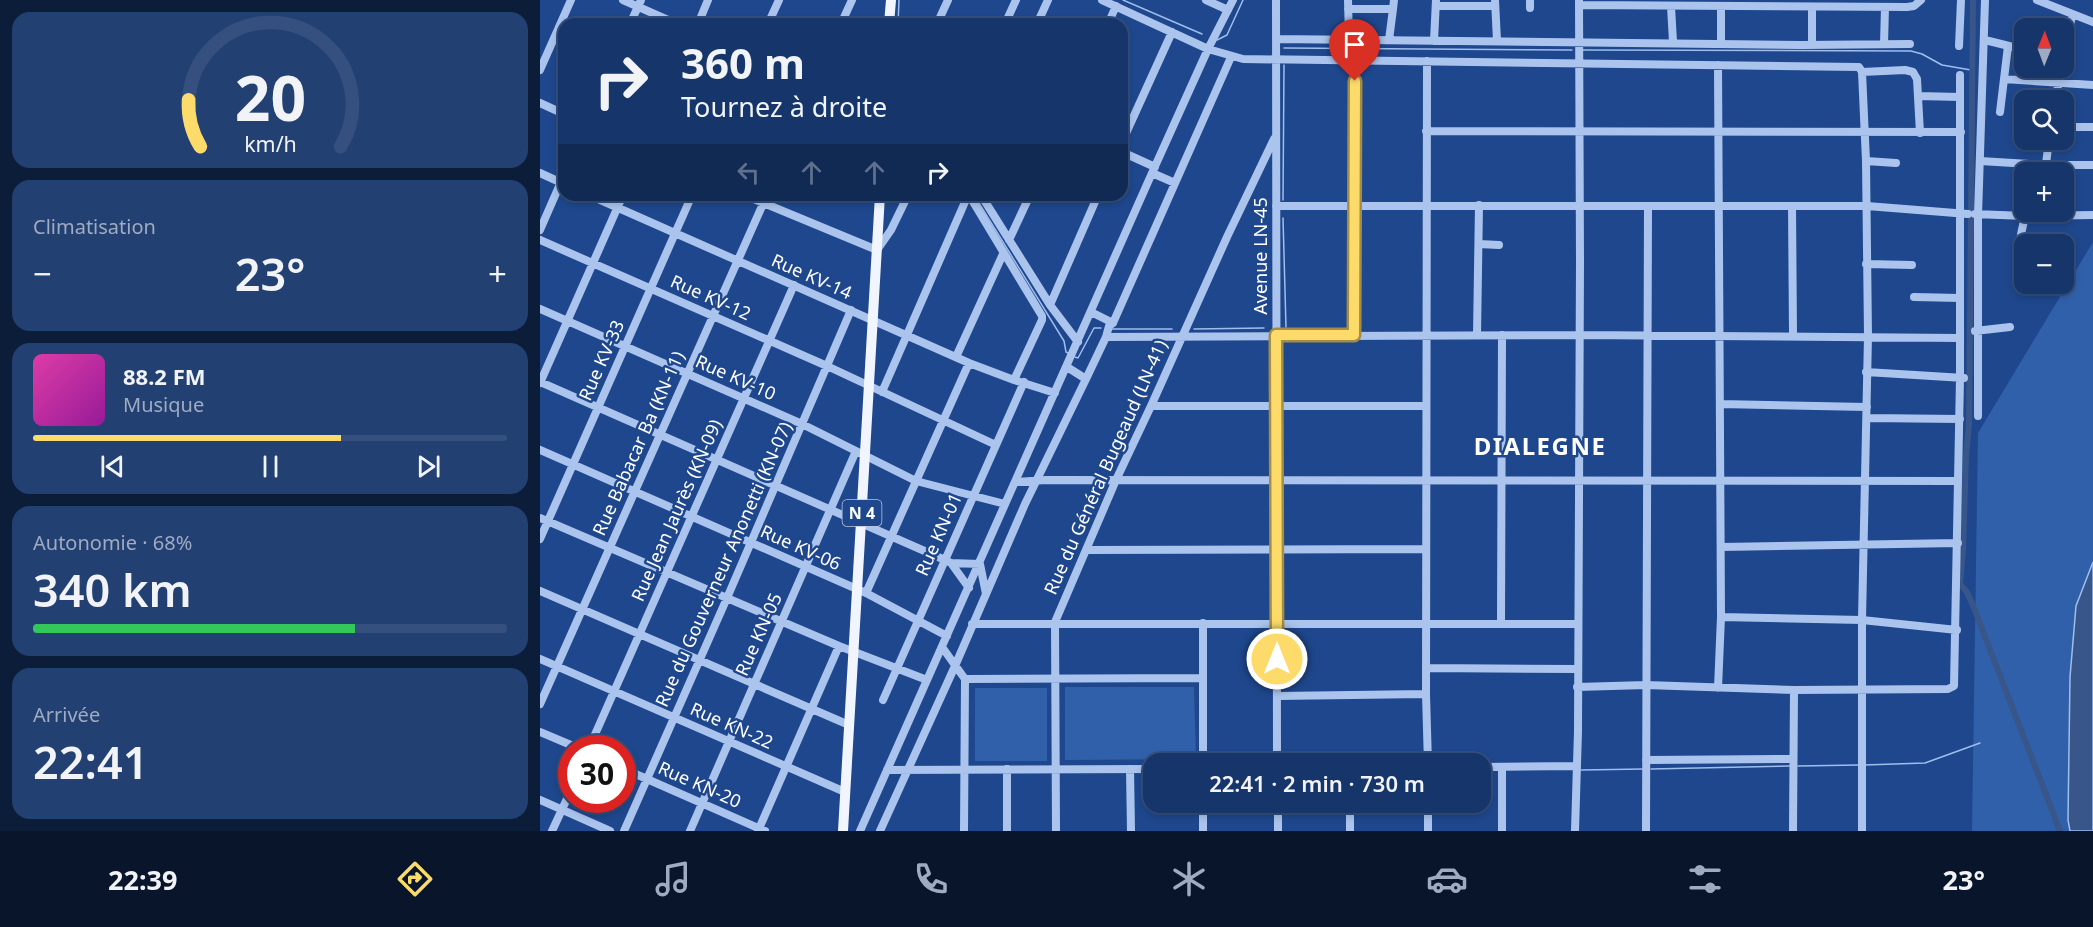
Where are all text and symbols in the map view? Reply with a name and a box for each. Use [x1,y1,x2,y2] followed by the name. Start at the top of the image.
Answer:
[2014,18,2074,78] north arrow
[2014,18,2074,294] map controls
[1329,19,1380,81] pin
[1338,28,1371,61] icon: arrive
[681,34,805,91] text: 360 m
[582,42,660,120] icon: right
[234,54,306,139] text: 20
[681,88,887,125] text: Tournez à droite
[2014,90,2074,150] button: search
[244,129,296,158] text: km/h
[732,156,765,189] icon: left
[795,156,828,189] icon: ahead
[858,156,891,189] icon: ahead
[921,156,954,189] icon: right
[2014,162,2074,222] button: +
[1248,197,1272,315] street label: Avenue LN-45
[33,213,156,240] text: Climatisation
[2014,234,2074,294] button: −
[235,243,305,304] text: 23°
[768,248,856,304] street label: Rue KV-14
[33,251,52,296] text: −
[488,251,507,296] text: +
[667,269,755,325] street label: Rue KV-12
[573,316,629,404] street label: Rue KV-33
[1038,336,1172,598] street label: Rue du Général Bugeaud (LN-41)
[586,347,690,539] street label: Rue Babacar Ba (KN-11)
[692,349,780,405] street label: Rue KV-10
[123,361,205,391] text: 88.2 FM
[123,391,204,418] text: Musique
[625,415,727,605] street label: Rue Jean Jaurès (KN-09)
[649,418,797,710] street label: Rue du Gouverneur Anonetti (KN-07)
[1474,429,1606,462] district label: DIALEGNE
[96,450,129,483] icon: previous
[254,450,287,483] icon: pause
[412,450,445,483] icon: next
[909,489,967,579] street label: Rue KN-01
[842,500,882,526] road number: N 4
[757,519,845,575] street label: Rue KV-06
[33,529,192,556] text: Autonomie · 68%
[33,559,192,620] text: 340 km
[729,589,787,679] street label: Rue KN-05
[1245,627,1309,691] position arrow
[687,696,777,754] street label: Rue KN-22
[33,701,100,728] text: Arrivée
[33,731,148,792] text: 22:41
[558,735,636,813] speed limit sign: 30
[655,755,745,813] street label: Rue KN-20
[1209,768,1425,798] text: 22:41 · 2 min · 730 m
[394,858,436,900] icon: directions
[652,858,694,900] icon: music
[910,858,952,900] icon: phone
[1168,858,1210,900] icon: climate
[1426,858,1468,900] icon: car
[1684,858,1726,900] icon: filters
[108,861,177,898] text: 22:39
[1943,861,1985,898] text: 23°

